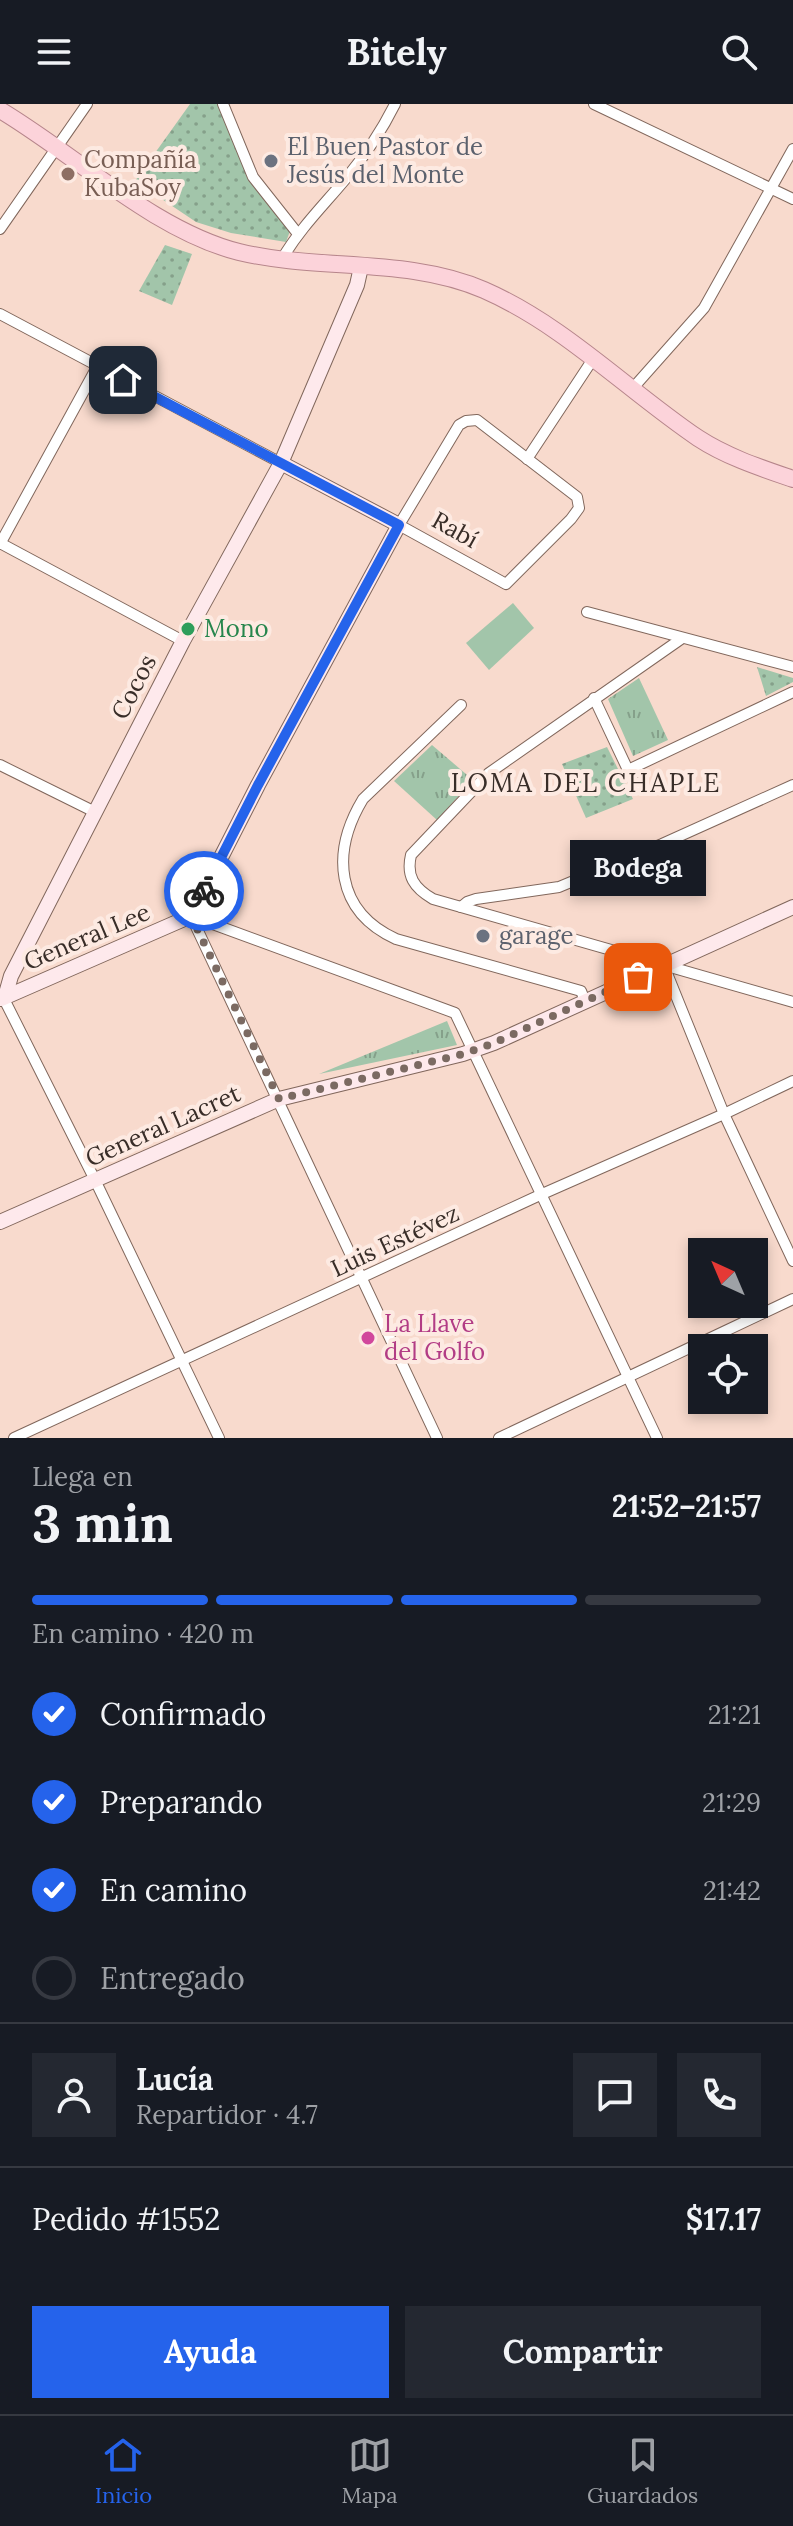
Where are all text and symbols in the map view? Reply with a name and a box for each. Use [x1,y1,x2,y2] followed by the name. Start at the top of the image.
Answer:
[346,29,447,75] text: Bitely
[32,30,76,74] icon: menu
[717,30,761,74] icon: search
[286,131,483,190] place label: El Buen Pastor de Jesús del Monte
[84,144,197,203] place label: Compañía KubaSoy
[262,152,280,170] marker: El Buen Pastor de Jesús del Monte
[59,165,77,183] marker: Compañía KubaSoy
[89,346,157,414] pin
[101,358,145,402] icon: home
[427,504,484,555] street label: Rabí
[204,613,269,644] place label: Mono
[179,620,197,638] marker: Mono
[104,649,163,724] street label: Cocos
[451,766,721,799] district label: LOMA DEL CHAPLE
[570,841,706,897] callout: Bodega
[164,851,244,931] courier
[593,851,683,884] text: Bodega
[182,869,226,913] icon: bike
[19,896,155,977] street label: General Lee
[499,920,573,951] place label: garage
[474,927,492,945] marker: garage
[604,943,672,1011] pin
[616,955,660,999] icon: bag
[81,1077,246,1174] street label: General Lacret
[326,1197,464,1284] street label: Luis Estévez
[688,1238,768,1318] north arrow
[688,1238,768,1414] map controls
[384,1308,485,1367] place label: La Llave del Golfo
[359,1329,377,1347] marker: La Llave del Golfo
[688,1334,768,1414] button: locate
[32,1460,133,1493] text: Llega en
[612,1487,761,1525] text: 21:52–21:57
[32,1490,173,1556] text: 3 min
[32,1617,254,1650] text: En camino · 420 m
[32,1692,76,1736] icon: check
[100,1695,266,1733] text: Confirmado
[708,1698,761,1731] text: 21:21
[32,1780,76,1824] icon: check
[100,1783,263,1821] text: Preparando
[702,1786,761,1819] text: 21:29
[32,1868,76,1912] icon: check
[100,1871,247,1909] text: En camino
[703,1874,761,1907] text: 21:42
[100,1959,245,1997] text: Entregado
[32,2053,116,2137] button: person
[573,2053,657,2137] button: chat
[677,2053,761,2137] button: phone
[136,2060,213,2098] text: Lucía
[136,2098,318,2131] text: Repartidor · 4.7
[32,2200,220,2238] text: Pedido #1552
[686,2200,761,2238] text: $17.17
[32,2306,389,2398] button: Ayuda
[405,2306,761,2398] button: Compartir
[95,2433,152,2509] tab: Inicio
[342,2433,398,2509] tab: Mapa
[587,2433,698,2509] tab: Guardados

